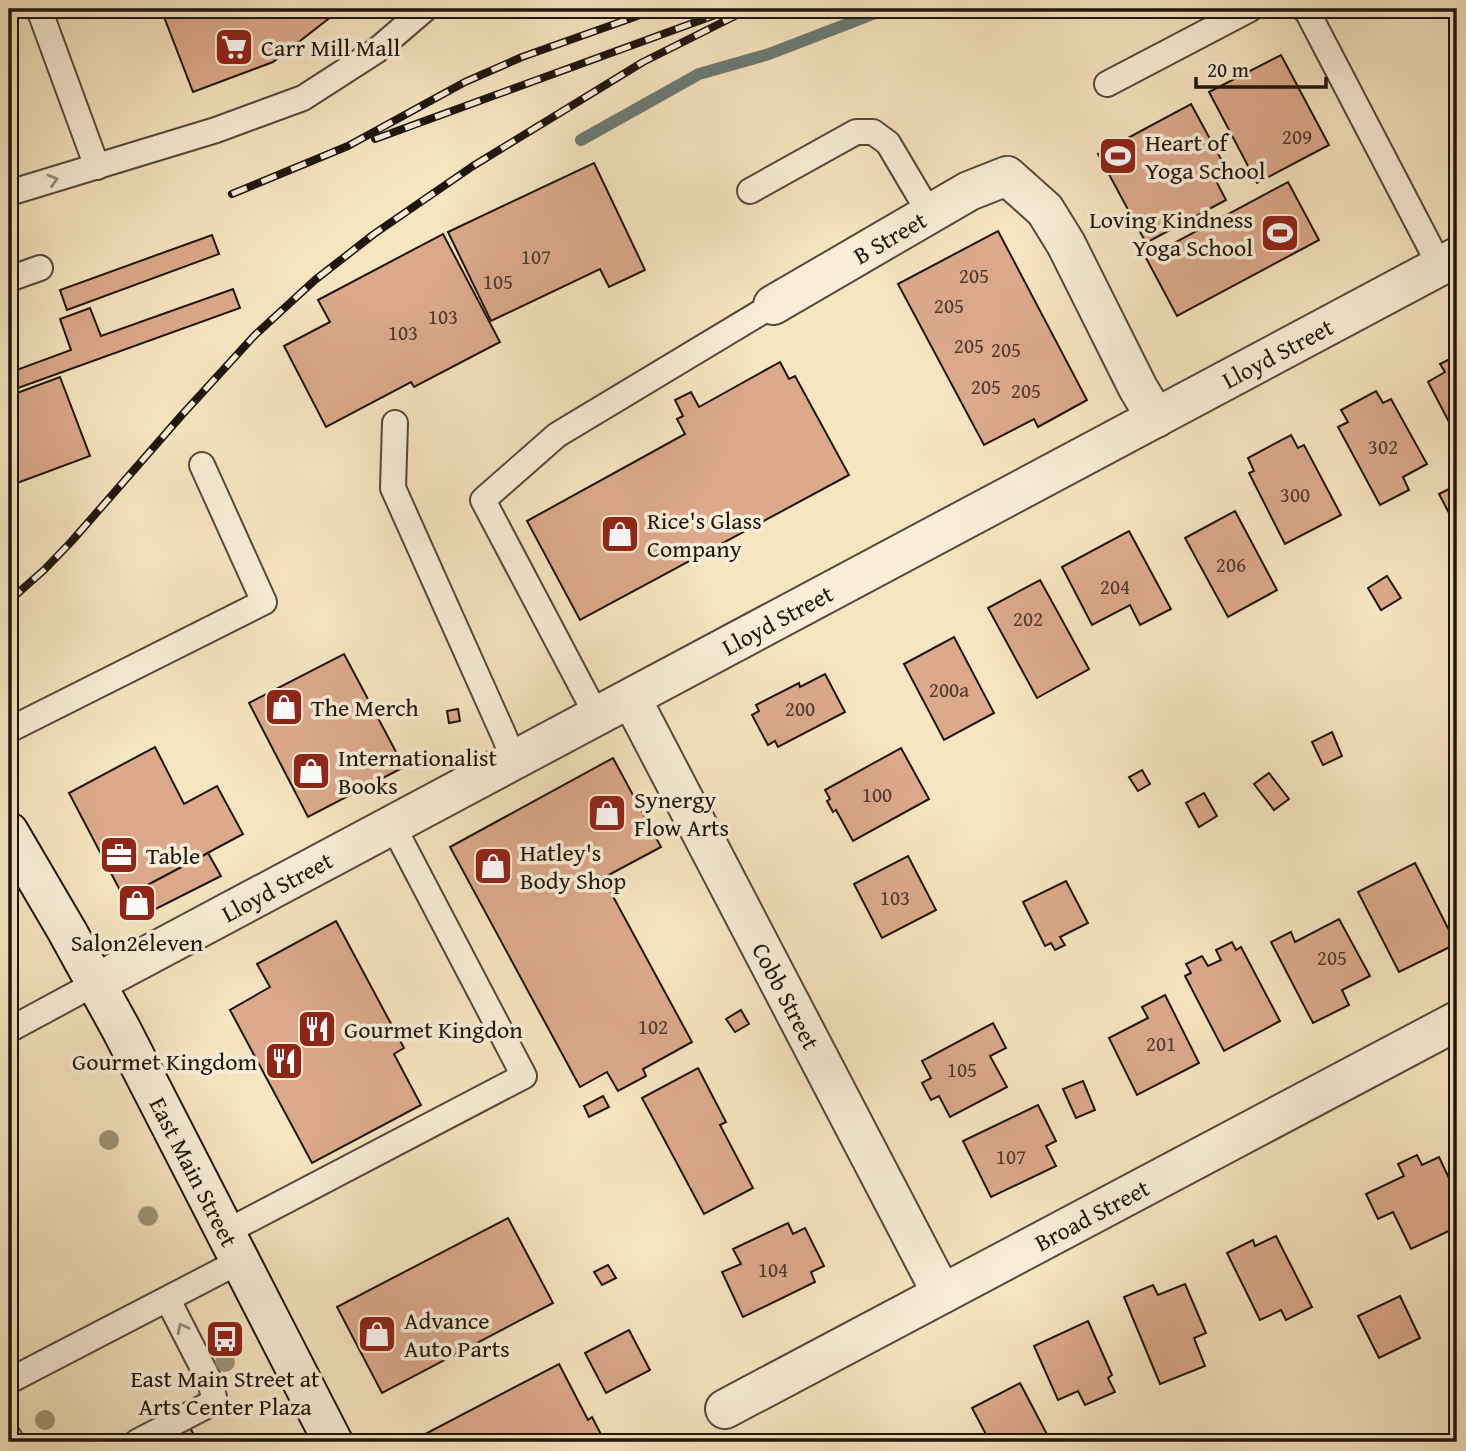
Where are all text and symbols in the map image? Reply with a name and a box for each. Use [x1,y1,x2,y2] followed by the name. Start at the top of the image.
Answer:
[213,26,255,68] supermarket icon: Carr Mill Mall
[261,30,400,65] place label: Carr Mill Mall
[1196,46,1326,90] scale bar
[1207,54,1249,85] text: 20 m
[1282,121,1312,152] house number: 209
[1145,125,1266,188] place label: Heart of Yoga School
[1097,135,1139,177] sports icon: Heart of Yoga School
[47,173,59,188] one-way arrow
[846,202,933,272] street label: B Street
[1089,202,1253,265] place label: Loving Kindness Yoga School
[1259,212,1301,254] sports icon: Loving Kindness Yoga School
[521,241,551,272] house number: 107
[959,260,989,291] house number: 205
[483,266,513,297] house number: 105
[934,290,964,321] house number: 205
[428,301,458,332] house number: 103
[1216,309,1340,397] street label: Lloyd Street
[388,317,418,348] house number: 103
[954,330,984,361] house number: 205
[991,334,1021,365] house number: 205
[971,371,1001,402] house number: 205
[1011,375,1041,406] house number: 205
[1368,431,1398,462] house number: 302
[1280,479,1310,510] house number: 300
[647,503,762,566] place label: Rice's Glass Company
[599,513,641,555] shop icon: Rice's Glass Company
[1216,549,1246,580] house number: 206
[1100,571,1130,602] house number: 204
[715,575,839,664] street label: Lloyd Street
[1013,603,1043,634] house number: 202
[929,674,969,705] house number: 200a
[263,686,305,728] shop icon: The Merch
[311,690,419,725] place label: The Merch
[785,693,815,724] house number: 200
[338,740,498,803] place label: Internationalist Books
[290,750,332,792] shop icon: Internationalist Books
[862,779,892,810] house number: 100
[634,782,729,845] place label: Synergy Flow Arts
[586,792,628,834] shop icon: Synergy Flow Arts
[98,834,140,876] office icon: Table
[520,835,626,898] place label: Hatley's Body Shop
[146,838,200,873] place label: Table
[215,842,339,931] street label: Lloyd Street
[472,845,514,887] shop icon: Hatley's Body Shop
[116,882,158,924] shop icon: Salon2eleven
[880,882,910,913] house number: 103
[71,925,204,960] place label: Salon2eleven
[744,936,829,1056] street label: Cobb Street
[1317,942,1347,973] house number: 205
[296,1008,338,1050] restaurant icon: Gourmet Kingdon
[638,1011,668,1042] house number: 102
[344,1012,523,1047] place label: Gourmet Kingdon
[1146,1028,1176,1059] house number: 201
[263,1040,305,1082] restaurant icon: Gourmet Kingdom
[72,1044,257,1079] place label: Gourmet Kingdom
[947,1054,977,1085] house number: 105
[141,1091,248,1253] street label: East Main Street
[996,1141,1026,1172] house number: 107
[1028,1170,1156,1260] street label: Broad Street
[758,1254,788,1285] house number: 104
[404,1303,510,1366] place label: Advance Auto Parts
[356,1313,398,1355] shop icon: Advance Auto Parts
[204,1318,246,1360] bus stop icon: East Main Street at Arts Center Plaza
[177,1323,191,1336] one-way arrow
[130,1361,320,1424] place label: East Main Street at Arts Center Plaza

